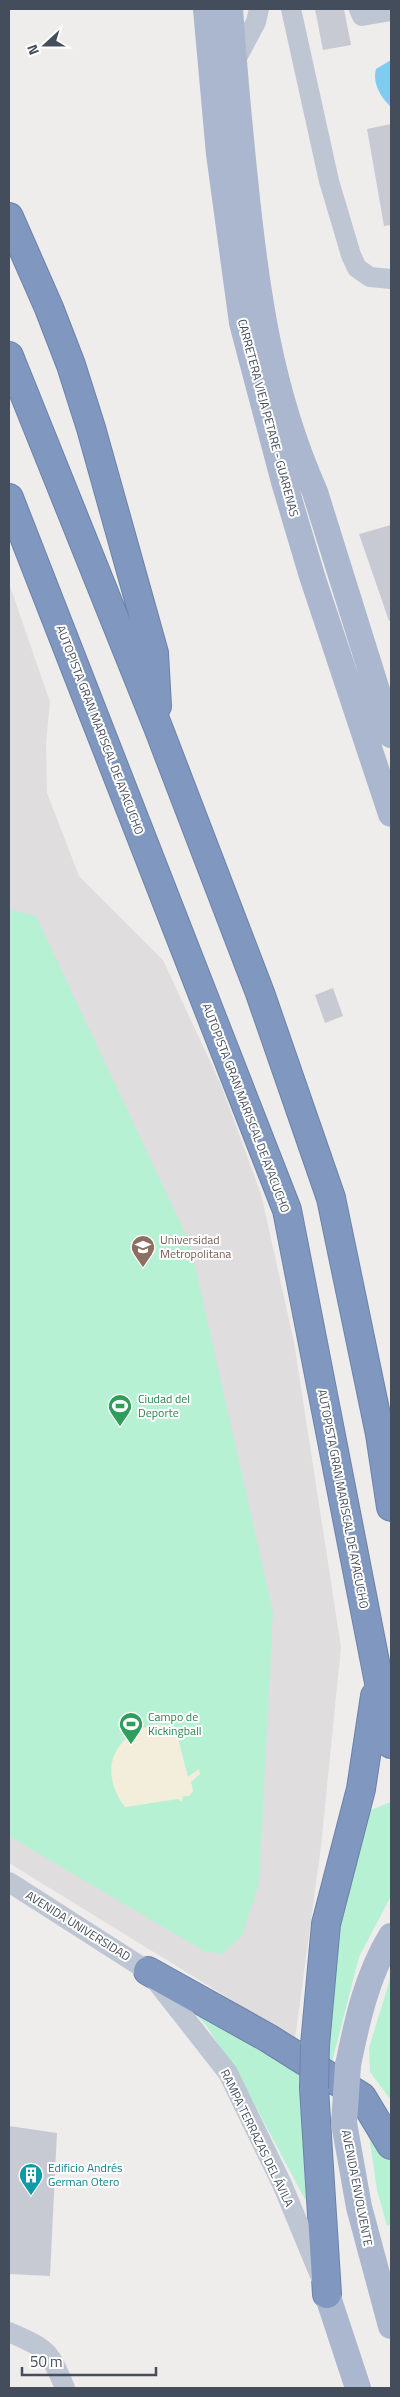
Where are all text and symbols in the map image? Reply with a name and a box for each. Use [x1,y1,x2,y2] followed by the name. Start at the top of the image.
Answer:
[20,20,70,70] north arrow
[21,42,44,58] text: N
[233,317,304,519] street label: CARRETERA VIEJA PETARE - GUARENAS
[52,622,149,837] street label: AUTOPISTA GRAN MARISCAL DE AYACUCHO
[198,1000,295,1215] street label: AUTOPISTA GRAN MARISCAL DE AYACUCHO
[160,1230,231,1263] place label: Universidad Metropolitana
[130,1234,156,1268] school or university icon: Universidad Metropolitana
[313,1388,374,1610] street label: AUTOPISTA GRAN MARISCAL DE AYACUCHO
[138,1389,190,1422] place label: Ciudad del Deporte
[107,1393,133,1427] sports icon: Ciudad del Deporte
[148,1707,202,1740] place label: Campo de Kickingball
[118,1711,144,1745] sports icon: Campo de Kickingball
[22,1886,135,1966] street label: AVENIDA UNIVERSIDAD
[216,2066,299,2210] street label: RAMPA TERRAZAS DEL ÁVILA
[337,2128,378,2248] street label: AVENIDA ENVOLVENTE
[48,2158,123,2191] place label: Edificio Andrés German Otero
[18,2162,44,2196] building icon: Edificio Andrés German Otero
[22,2344,156,2376] scale bar
[30,2350,63,2373] text: 50 m

